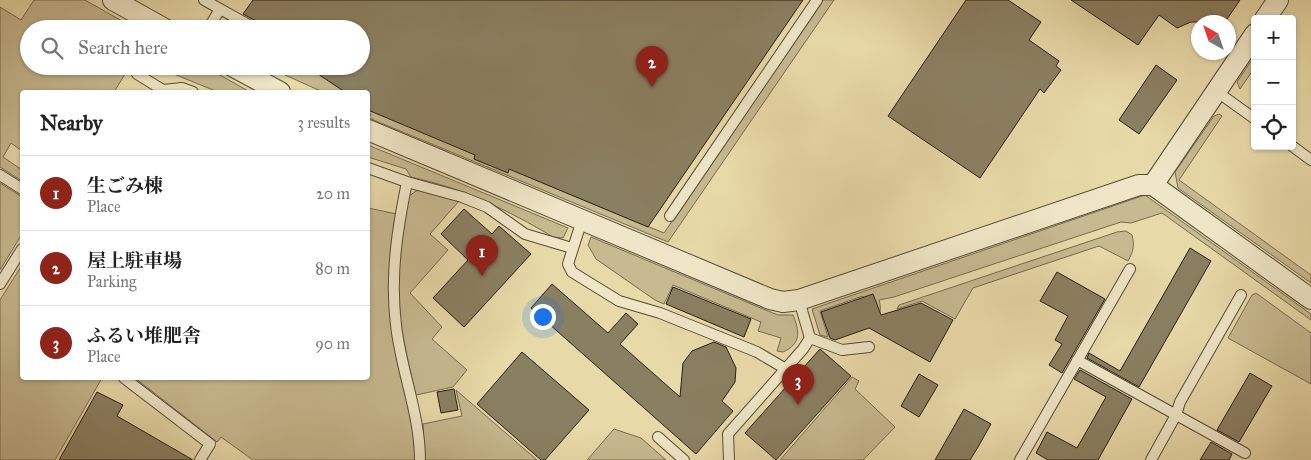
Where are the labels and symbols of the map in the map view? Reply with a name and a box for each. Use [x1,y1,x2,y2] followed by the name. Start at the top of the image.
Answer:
[1191,15,1236,60] north arrow
[636,46,668,87] pin: 2
[466,235,498,276] pin: 1
[530,304,556,330] your location
[782,364,814,405] pin: 3

